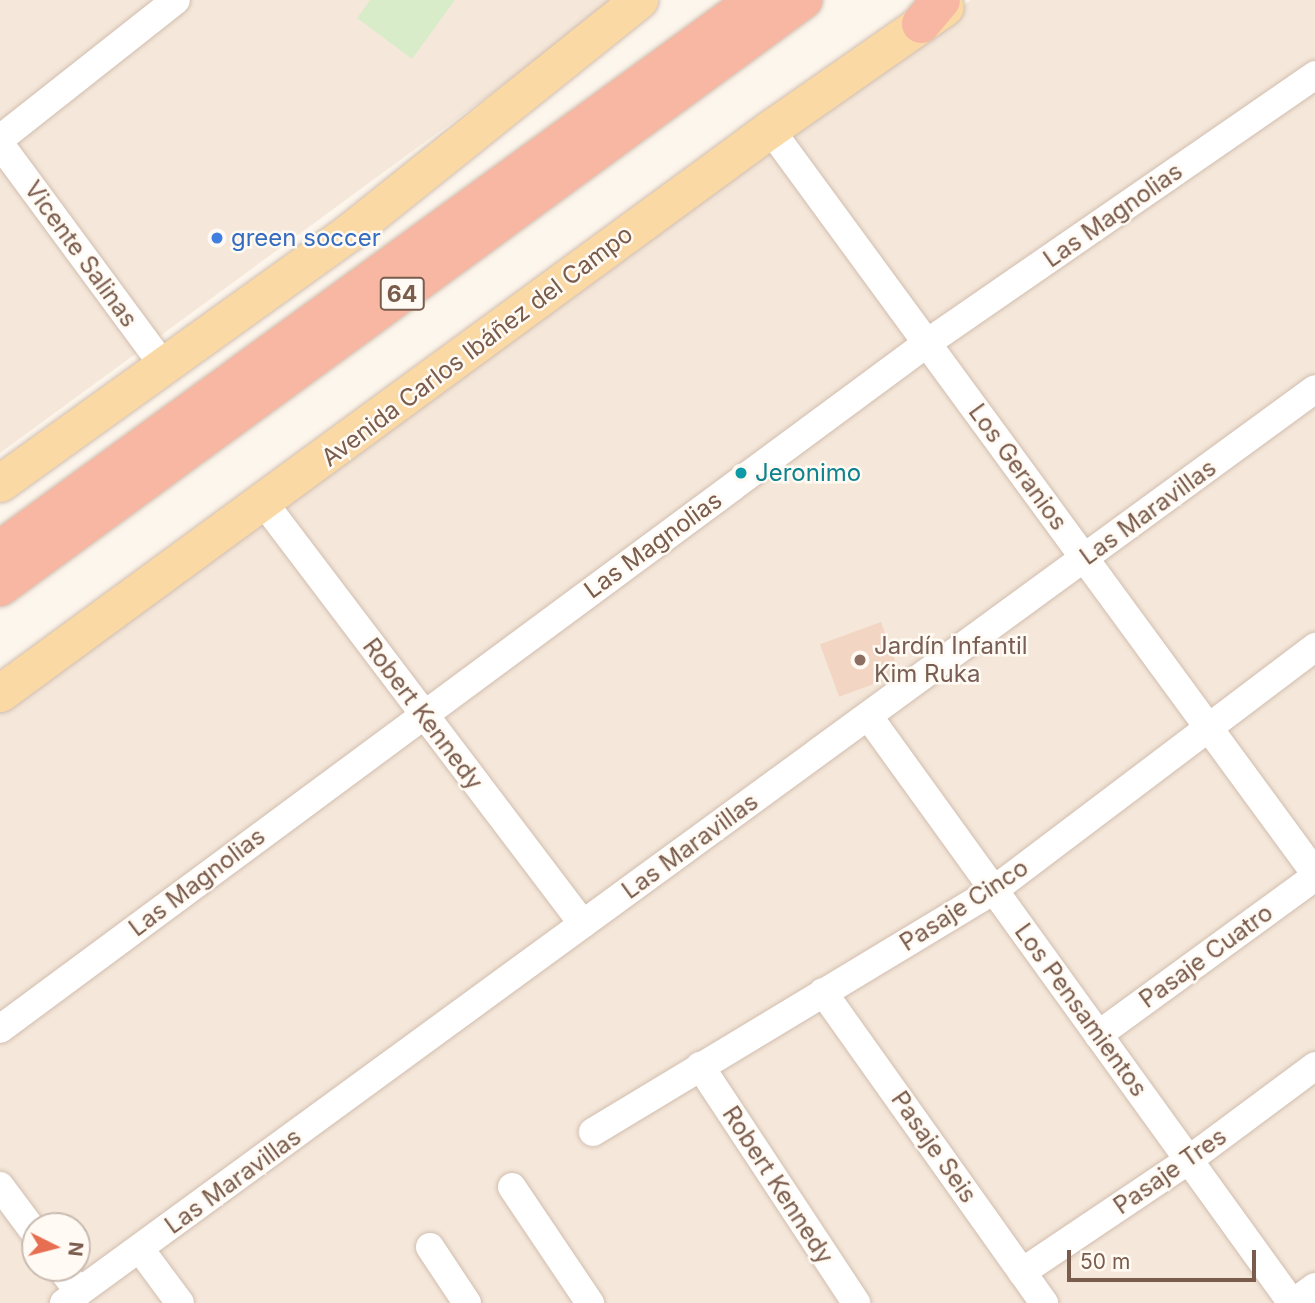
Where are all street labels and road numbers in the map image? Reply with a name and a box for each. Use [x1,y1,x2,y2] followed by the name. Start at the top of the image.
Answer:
[1038,157,1188,273] street label: Las Magnolias
[18,175,144,333] street label: Vicente Salinas
[316,220,638,472] street label: Avenida Carlos Ibáñez del Campo
[379,274,425,314] road number: 64
[963,398,1073,536] street label: Los Geranios
[1074,453,1222,571] street label: Las Maravillas
[579,486,727,604] street label: Las Magnolias
[357,633,489,795] street label: Robert Kennedy
[616,787,764,905] street label: Las Maravillas
[123,822,271,942] street label: Las Magnolias
[894,853,1034,957] street label: Pasaje Cinco
[1134,898,1278,1014] street label: Pasaje Cuatro
[1009,918,1153,1102] street label: Los Pensamientos
[885,1086,983,1208] street label: Pasaje Seis
[716,1101,840,1269] street label: Robert Kennedy
[159,1122,307,1240] street label: Las Maravillas
[1108,1122,1232,1220] street label: Pasaje Tres

